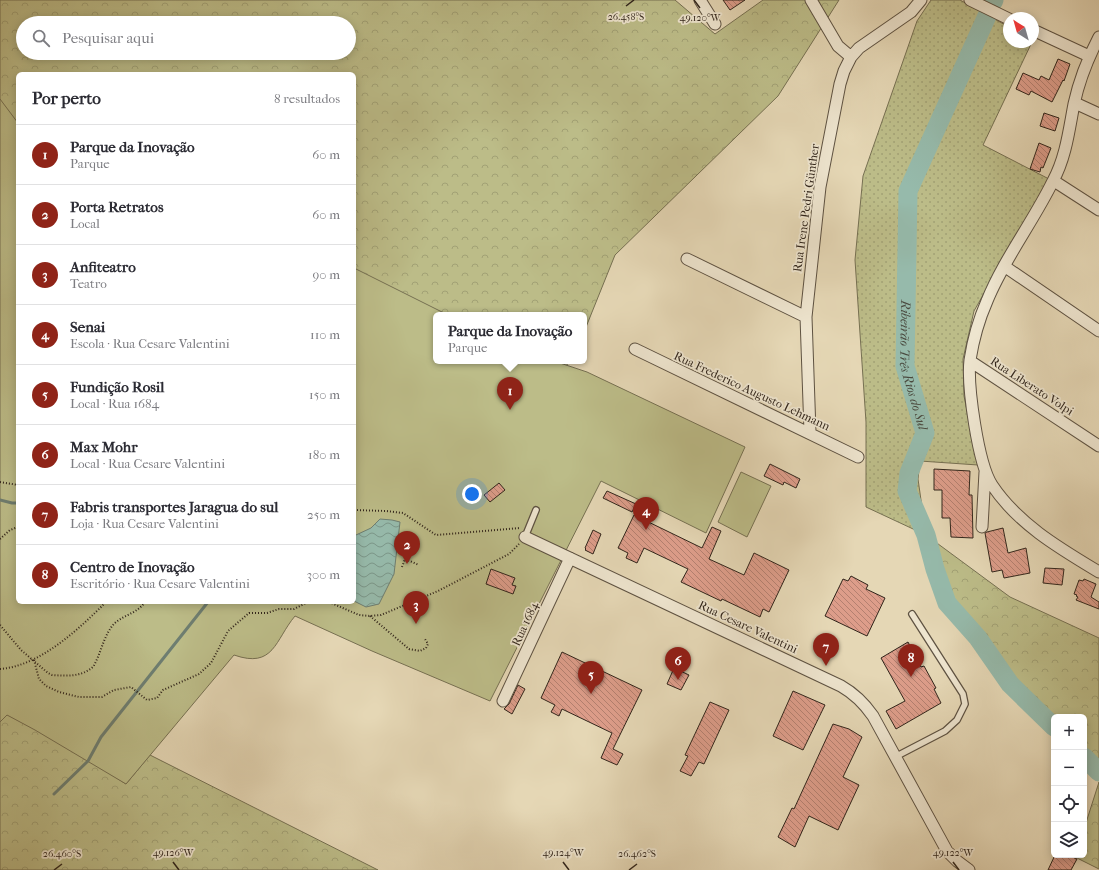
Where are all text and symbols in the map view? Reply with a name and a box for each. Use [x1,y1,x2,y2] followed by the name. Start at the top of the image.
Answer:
[608,11,644,23] text: 26.458°S
[680,12,722,24] text: 49.120°W
[1003,12,1039,48] north arrow
[16,16,356,60] search box
[30,27,52,49] icon: search
[62,29,154,47] text: Pesquisar aqui
[32,88,101,108] text: Por perto
[274,91,340,106] text: 8 resultados
[70,138,195,156] text: Parque da Inovação
[790,142,822,273] street label: Rua Irene Pedri Günther
[43,147,47,162] text: 1
[312,147,340,162] text: 60 m
[70,156,110,171] text: Parque
[70,198,163,216] text: Porta Retratos
[42,207,48,222] text: 2
[312,207,340,222] text: 60 m
[70,216,100,231] text: Local
[70,258,136,276] text: Anfiteatro
[42,267,48,282] text: 3
[312,267,340,282] text: 90 m
[70,276,107,291] text: Teatro
[897,299,932,433] water label: Ribeirão Três Rios do Sul
[433,312,587,364] popup
[70,318,105,336] text: Senai
[448,322,572,340] text: Parque da Inovação
[41,327,49,342] text: 4
[310,327,340,342] text: 110 m
[70,336,230,351] text: Escola · Rua Cesare Valentini
[448,340,487,355] text: Parque
[672,349,832,433] street label: Rua Frederico Augusto Lehmann
[988,354,1077,418] street label: Rua Liberato Volpi
[497,377,523,410] pin: 1
[70,378,164,396] text: Fundição Rosil
[42,387,48,402] text: 5
[309,387,340,402] text: 150 m
[70,396,159,411] text: Local · Rua 1684
[70,438,138,456] text: Max Mohr
[41,447,49,462] text: 6
[308,447,340,462] text: 180 m
[70,456,225,471] text: Local · Rua Cesare Valentini
[462,484,482,504] your location
[633,497,659,530] pin: 4
[70,498,278,516] text: Fabris transportes Jaragua do sul
[42,507,48,522] text: 7
[307,507,340,522] text: 250 m
[70,516,219,531] text: Loja · Rua Cesare Valentini
[394,531,420,564] pin: 2
[70,558,195,576] text: Centro de Inovação
[42,567,48,582] text: 8
[307,567,340,582] text: 300 m
[70,576,250,591] text: Escritório · Rua Cesare Valentini
[403,591,429,624] pin: 3
[696,598,800,656] street label: Rua Cesare Valentini
[509,599,542,648] street label: Rua 1684
[813,633,839,666] pin: 7
[898,644,924,677] pin: 8
[665,647,691,680] pin: 6
[578,661,604,694] pin: 5
[1051,714,1087,858] map controls
[1051,714,1087,750] button: +
[1051,750,1087,786] button: −
[1051,786,1087,822] button: locate
[1051,822,1087,858] button: layers
[153,847,195,859] text: 49.126°W
[542,847,585,859] text: 49.124°W
[933,847,974,859] text: 49.122°W
[43,848,81,860] text: 26.460°S
[618,848,656,860] text: 26.462°S

